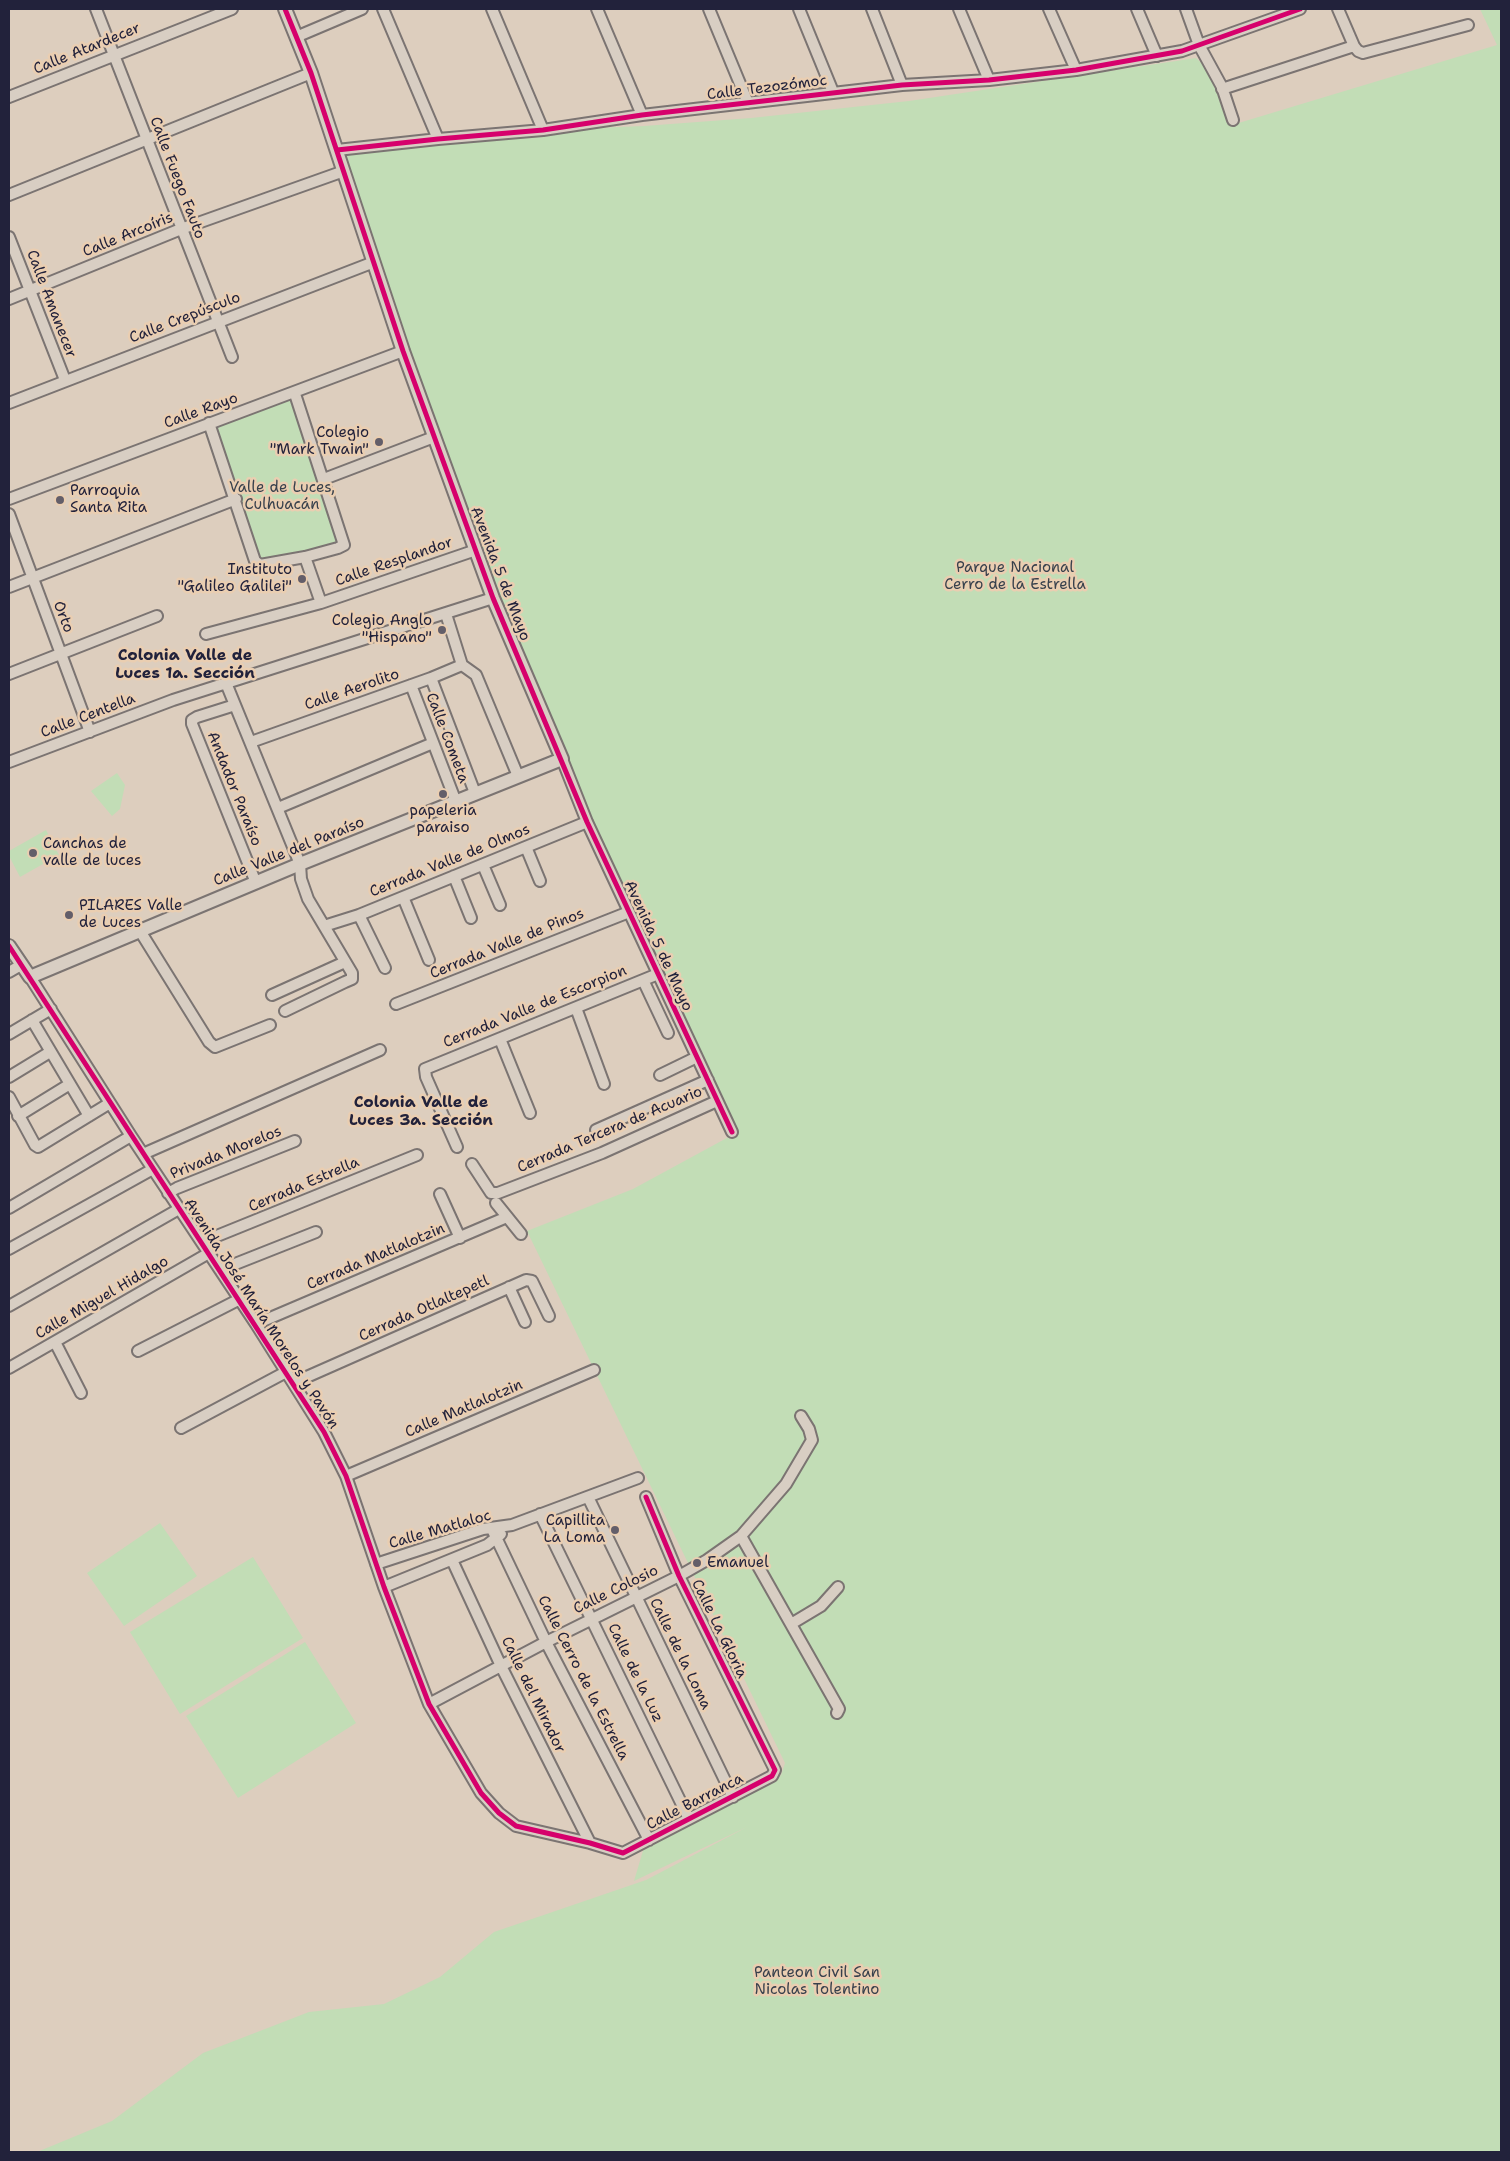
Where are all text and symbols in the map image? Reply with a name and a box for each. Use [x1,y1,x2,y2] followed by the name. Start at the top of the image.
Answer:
[31,19,143,79] street label: Calle Atardecer
[706,72,828,104] street label: Calle Tezozómoc
[145,114,209,242] street label: Calle Fuego Fauto
[80,209,176,261] street label: Calle Arcoíris
[22,248,80,360] street label: Calle Amanecer
[127,289,243,347] street label: Calle Crepúsculo
[162,389,240,433] street label: Calle Rayo
[270,424,369,459] place label: Colegio "Mark Twain"
[373,436,385,448] marker: Colegio "Mark Twain"
[229,479,335,514] park label: Valle de Luces, Culhuacán
[70,482,147,517] place label: Parroquia Santa Rita
[54,494,66,506] marker: Parroquia Santa Rita
[466,504,534,644] street label: Avenida 5 de Mayo
[333,533,455,591] street label: Calle Resplandor
[944,559,1086,594] park label: Parque Nacional Cerro de la Estrella
[178,561,292,596] place label: Instituto "Galileo Galilei"
[296,573,308,585] marker: Instituto "Galileo Galilei"
[49,599,77,635] street label: Orto
[332,612,432,647] place label: Colegio Anglo "Hispano"
[436,624,448,636] marker: Colegio Anglo "Hispano"
[115,646,255,684] district label: Colonia Valle de Luces 1a. Sección
[302,665,402,715] street label: Calle Aerolito
[38,690,138,742] street label: Calle Centella
[422,690,472,786] street label: Calle Cometa
[203,729,265,849] street label: Andador Paraíso
[437,788,449,800] marker: papeleria paraiso
[409,802,477,837] place label: papeleria paraiso
[211,813,367,891] street label: Calle Valle del Paraíso
[367,821,533,901] street label: Cerrada Valle de Olmos
[43,835,141,870] place label: Canchas de valle de luces
[27,847,39,859] marker: Canchas de valle de luces
[620,878,696,1014] street label: Avenida 5 de Mayo
[79,897,182,932] place label: PILARES Valle de Luces
[427,905,587,983] street label: Cerrada Valle de Pinos
[63,909,75,921] marker: PILARES Valle de Luces
[441,962,629,1052] street label: Cerrada Valle de Escorpion
[515,1083,705,1177] street label: Cerrada Tercera de Acuario
[349,1093,493,1131] district label: Colonia Valle de Luces 3a. Sección
[168,1122,284,1184] street label: Privada Morelos
[246,1154,362,1216] street label: Cerrada Estrella
[180,1195,342,1433] street label: Avenida José María Morelos y Pavón
[304,1220,448,1294] street label: Cerrada Matlalotzin
[32,1252,172,1344] street label: Calle Miguel Hidalgo
[356,1272,492,1346] street label: Cerrada Otlaltepetl
[403,1376,525,1442] street label: Calle Matlalotzin
[387,1507,493,1553] street label: Calle Matlaloc
[543,1512,605,1547] place label: Capillita La Loma
[609,1524,621,1536] marker: Capillita La Loma
[707,1554,769,1572] place label: Emanuel
[691,1557,703,1569] marker: Emanuel
[571,1562,661,1618] street label: Calle Colosio
[687,1577,751,1681] street label: Calle La Gloria
[534,1593,632,1763] street label: Calle Cerro de la Estrella
[645,1595,715,1713] street label: Calle de la Loma
[603,1621,667,1725] street label: Calle de la Luz
[497,1634,569,1756] street label: Calle del Mirador
[644,1770,746,1834] street label: Calle Barranca
[754,1964,880,1999] park label: Panteon Civil San Nicolas Tolentino

